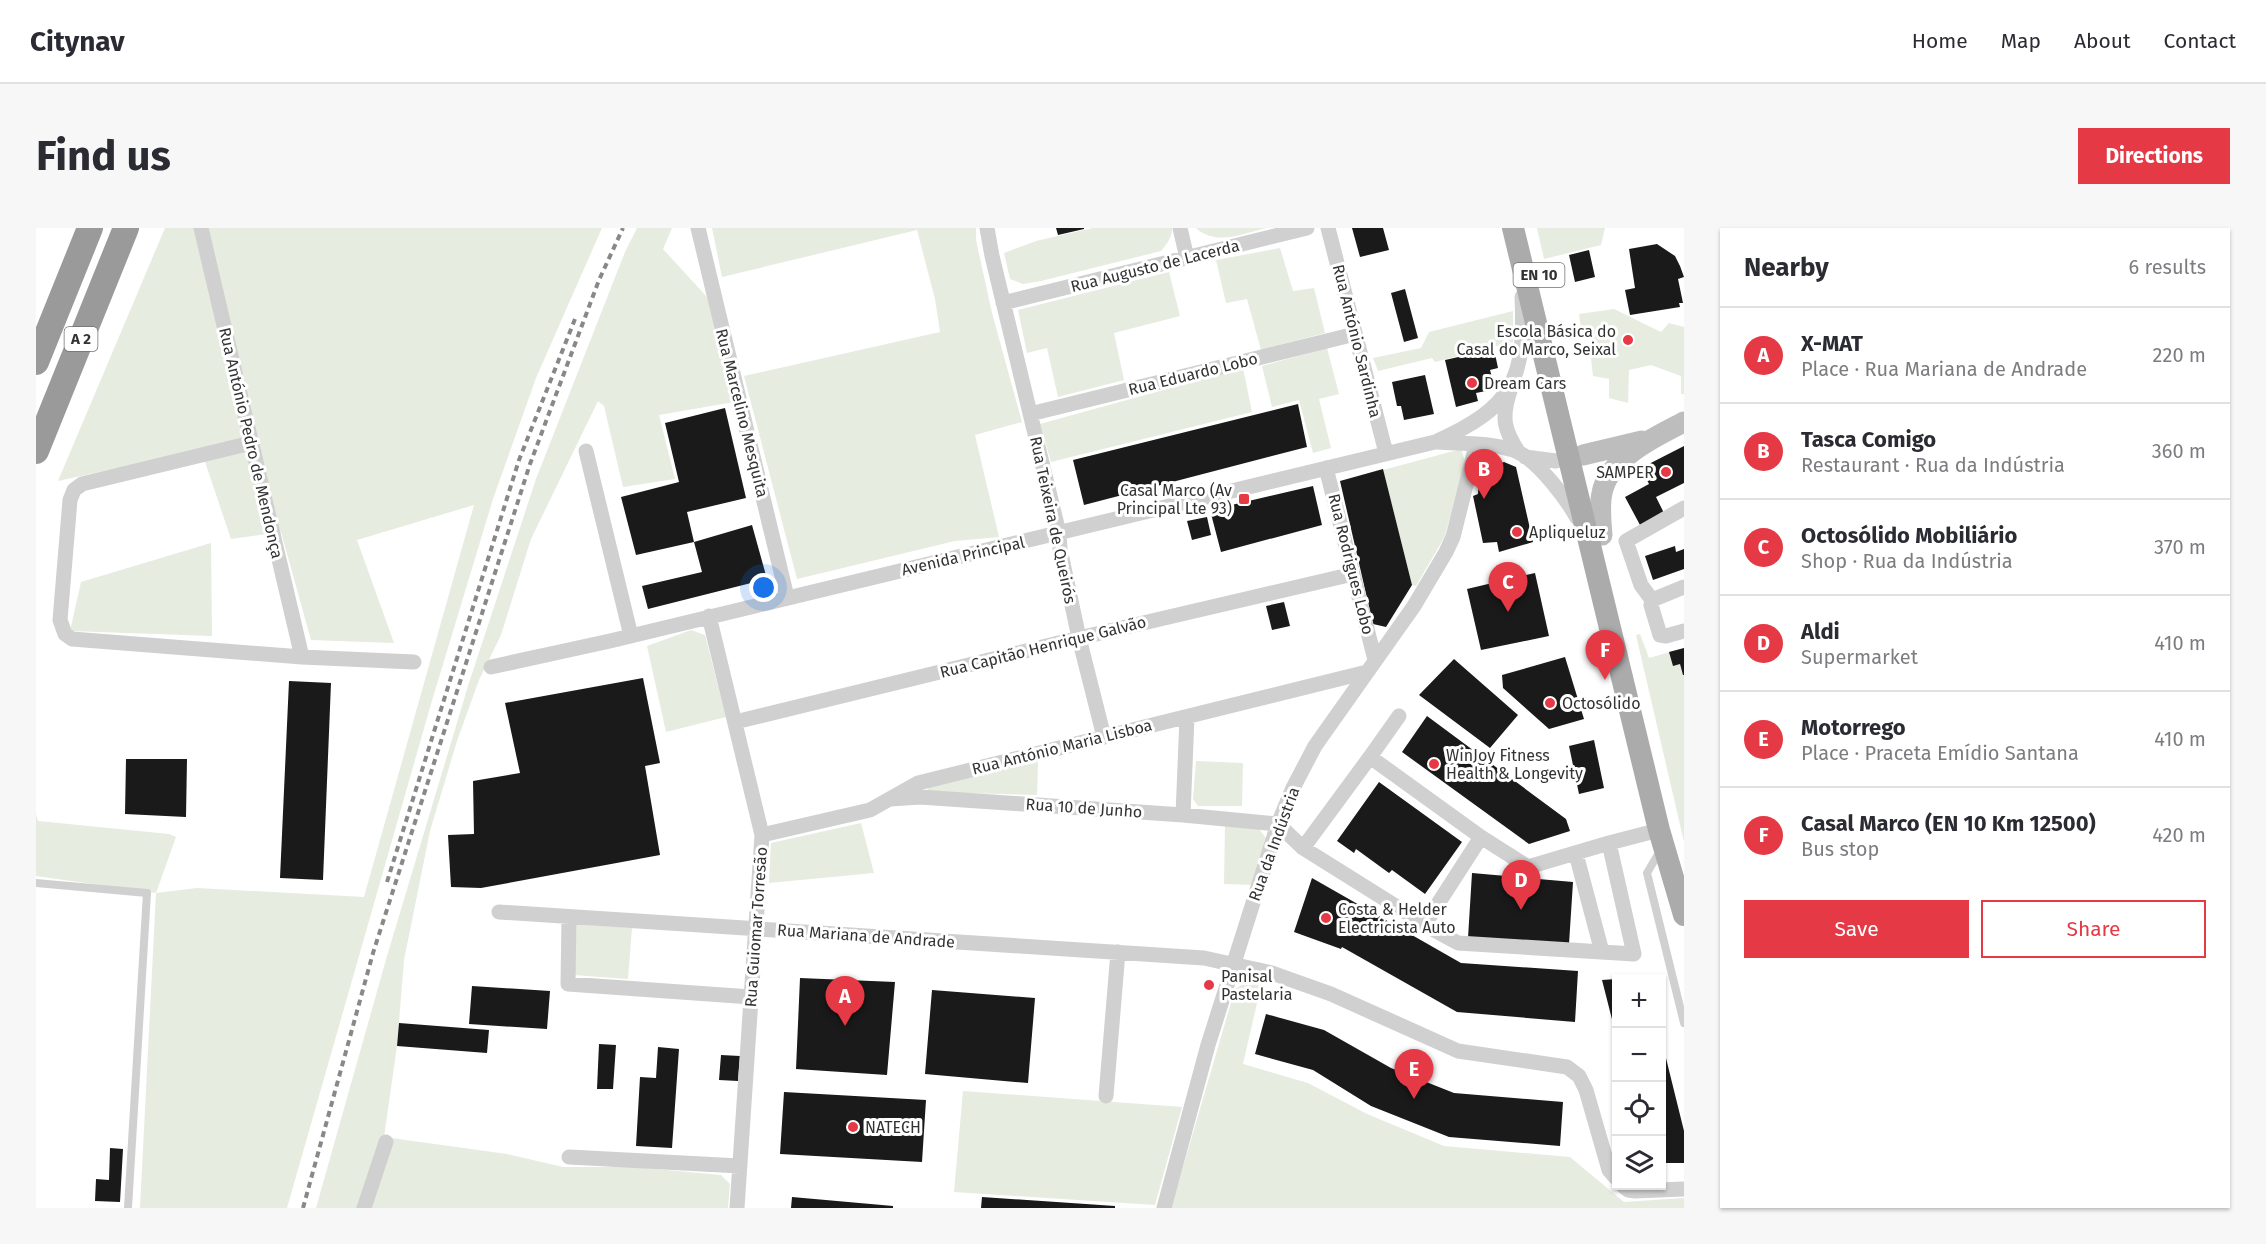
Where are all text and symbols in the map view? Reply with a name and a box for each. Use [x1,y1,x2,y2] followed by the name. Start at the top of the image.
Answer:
[30,25,125,58] text: Citynav
[1912,28,1968,54] text: Home
[2001,28,2041,54] text: Map
[2074,28,2131,54] text: About
[2164,28,2236,54] text: Contact
[2078,128,2230,184] button: Directions
[36,131,171,181] text: Find us
[1069,236,1241,296] street label: Rua Augusto de Lacerda
[1744,252,1829,283] text: Nearby
[2129,255,2206,279] text: 6 results
[1329,262,1385,420] street label: Rua António Sardinha
[1514,263,1564,287] road number: EN 10
[1457,322,1616,359] place label: Escola Básica do Casal do Marco, Seixal
[214,326,287,561] street label: Rua António Pedro de Mendonça
[64,327,98,351] road number: A 2
[712,327,772,499] street label: Rua Marcelino Mesquita
[1801,330,1863,357] text: X-MAT
[1621,333,1635,347] marker: Escola Básica do Casal do Marco, Seixal
[1758,343,1769,367] text: A
[2153,343,2206,367] text: 220 m
[1126,349,1260,399] street label: Rua Eduardo Lobo
[1801,357,2087,381] text: Place · Rua Mariana de Andrade
[1484,374,1566,393] place label: Dream Cars
[1465,376,1479,390] marker: Dream Cars
[1801,426,1936,453] text: Tasca Comigo
[1026,435,1080,605] street label: Rua Teixeira de Queirós
[1757,439,1770,463] text: B
[2152,439,2206,463] text: 360 m
[1464,450,1504,499] pin: B
[1801,453,2065,477] text: Restaurant · Rua da Indústria
[1596,463,1654,482] place label: SAMPER
[1659,465,1673,479] marker: SAMPER
[1117,481,1232,518] place label: Casal Marco (Av Principal Lte 93)
[1237,492,1251,506] marker: Casal Marco (Av Principal Lte 93)
[1324,492,1378,636] street label: Rua Rodrigues Lobo
[1801,522,2017,549] text: Octosólido Mobiliário
[1529,523,1605,542] place label: Apliqueluz
[1510,525,1524,539] marker: Apliqueluz
[900,533,1027,579] street label: Avenida Principal
[1758,535,1769,559] text: C
[2154,535,2206,559] text: 370 m
[1801,549,2013,573] text: Shop · Rua da Indústria
[1488,562,1528,612] pin: C
[749,573,778,602] your location
[938,612,1148,682] street label: Rua Capitão Henrique Galvão
[1801,618,1840,645] text: Aldi
[1586,630,1624,680] pin: F
[1757,631,1770,655] text: D
[2154,631,2206,655] text: 410 m
[1801,645,1918,669] text: Supermarket
[1562,694,1641,713] place label: Octosólido
[1543,696,1557,710] marker: Octosólido
[1801,714,1906,741] text: Motorrego
[970,715,1154,779] street label: Rua António Maria Lisboa
[1758,727,1769,751] text: E
[2154,727,2206,751] text: 410 m
[1801,741,2079,765] text: Place · Praceta Emídio Santana
[1446,746,1583,783] place label: WinJoy Fitness Health & Longevity
[1427,757,1441,771] marker: WinJoy Fitness Health & Longevity
[1245,784,1303,904] street label: Rua da Indústria
[1025,794,1143,822] street label: Rua 10 de Junho
[1801,810,2096,837] text: Casal Marco (EN 10 Km 12500)
[1759,823,1768,847] text: F
[2152,823,2206,847] text: 420 m
[1801,837,1879,861] text: Bus stop
[741,846,771,1008] street label: Rua Guiomar Torresão
[1502,860,1540,910] pin: D
[1338,900,1456,937] place label: Costa & Helder Electricista Auto
[1744,900,1969,958] button: Save
[1981,900,2206,958] button: Share
[1319,911,1333,925] marker: Costa & Helder Electricista Auto
[777,920,955,952] street label: Rua Mariana de Andrade
[1221,967,1292,1004] place label: Panisal Pastelaria
[1612,974,1666,1190] map controls
[1612,974,1666,1028] button: +
[826,976,864,1026] pin: A
[1202,978,1216,992] marker: Panisal Pastelaria
[1612,1028,1666,1082] button: −
[1394,1050,1434,1099] pin: E
[1612,1082,1666,1136] button: locate
[865,1118,921,1137] place label: NATECH
[846,1120,860,1134] marker: NATECH
[1612,1136,1666,1190] button: layers

